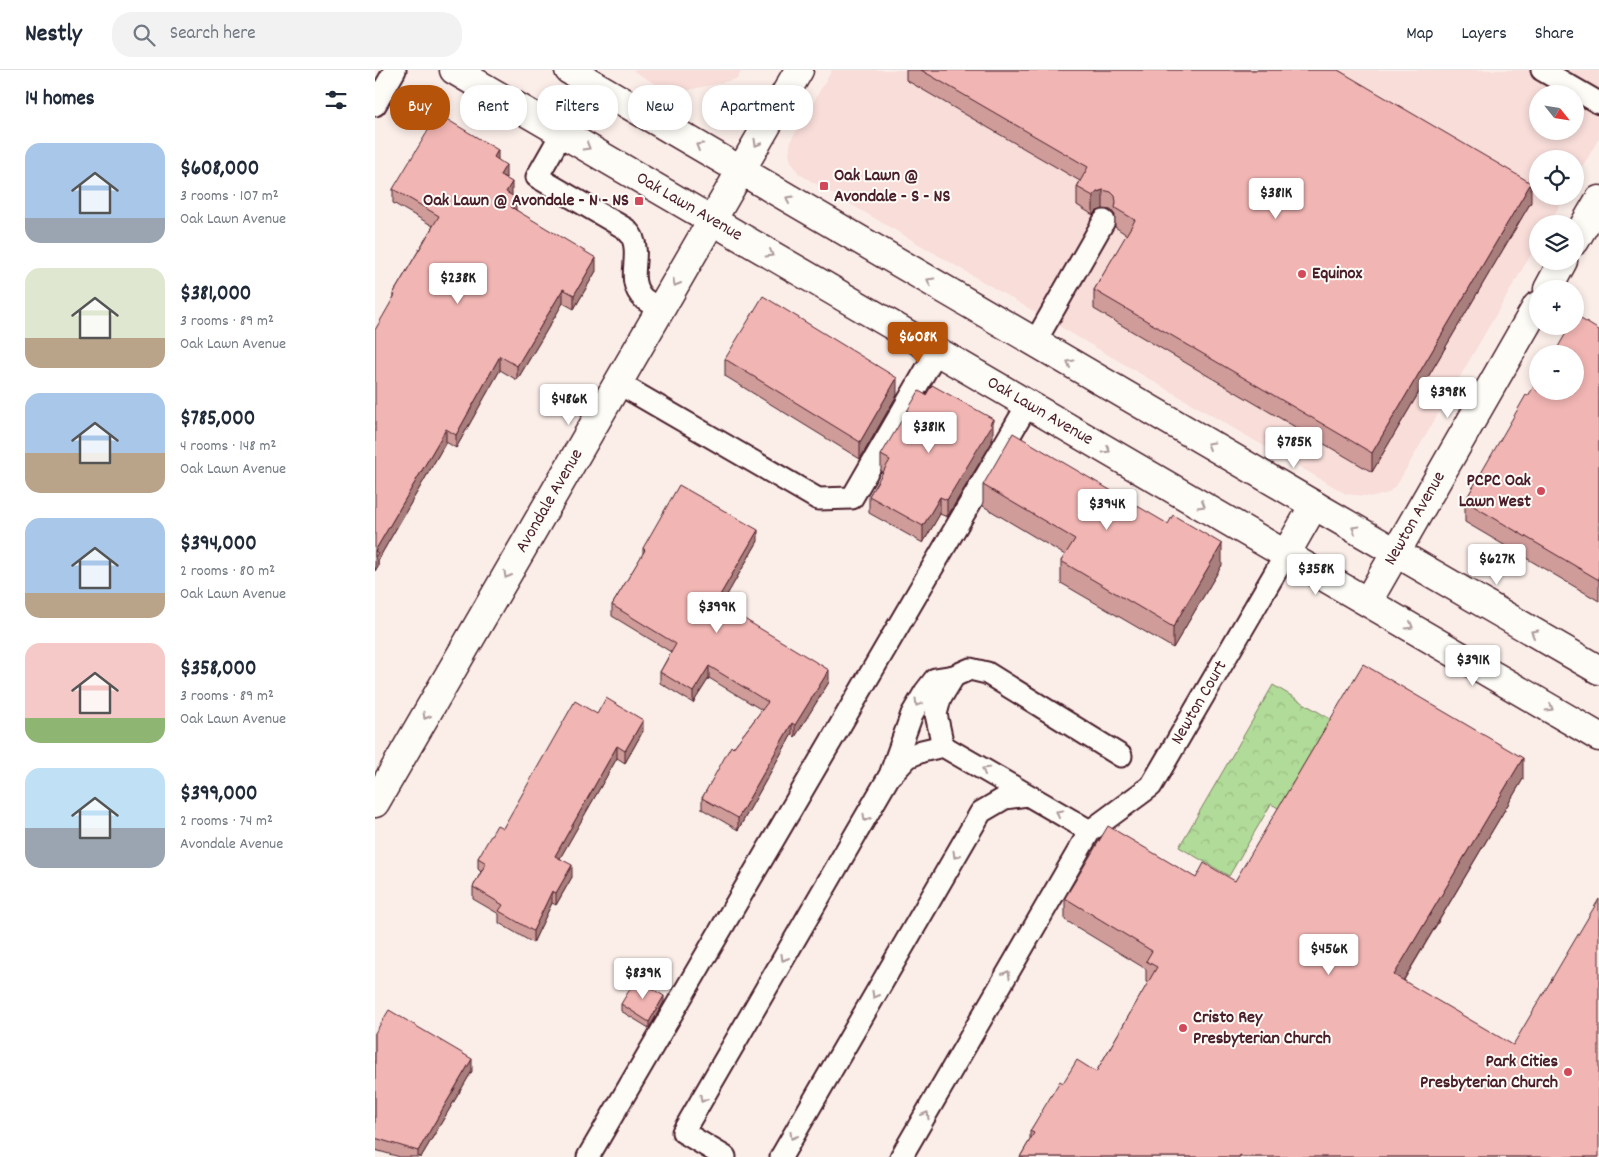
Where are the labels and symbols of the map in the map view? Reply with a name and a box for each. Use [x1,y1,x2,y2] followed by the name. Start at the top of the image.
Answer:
[1529,85,1584,140] north arrow
[754,137,764,146] one-way arrow
[581,141,590,151] one-way arrow
[696,142,705,152] one-way arrow
[834,164,950,210] place label: Oak Lawn @ Avondale - S - NS
[631,166,747,248] street label: Oak Lawn Avenue
[1241,178,1311,220] pin: $381K
[818,180,830,192] marker: Oak Lawn @ Avondale - S - NS
[423,189,629,214] place label: Oak Lawn @ Avondale - N - NS
[633,195,645,207] marker: Oak Lawn @ Avondale - N - NS
[786,195,795,205] one-way arrow
[764,247,773,257] one-way arrow
[423,262,493,305] pin: $238K
[1312,262,1363,287] place label: Equinox
[1296,268,1308,280] marker: Equinox
[926,277,935,287] one-way arrow
[673,278,683,287] one-way arrow
[883,322,953,364] pin: $608K
[1066,359,1075,369] one-way arrow
[982,370,1098,452] street label: Oak Lawn Avenue
[1413,376,1483,419] pin: $398K
[534,384,604,426] pin: $486K
[894,412,964,454] pin: $381K
[1259,426,1329,469] pin: $785K
[1207,441,1216,451] one-way arrow
[1101,443,1110,453] one-way arrow
[510,444,590,557] street label: Avondale Avenue
[1378,467,1452,570] street label: Newton Avenue
[1459,469,1532,515] place label: PCPC Oak Lawn West
[1535,485,1547,497] marker: PCPC Oak Lawn West
[1072,488,1142,531] pin: $394K
[1196,498,1205,508] one-way arrow
[1351,525,1360,535] one-way arrow
[1462,544,1532,586] pin: $627K
[1281,554,1351,596] pin: $358K
[503,570,513,579] one-way arrow
[682,592,752,634] pin: $399K
[1404,620,1413,630] one-way arrow
[1531,629,1540,639] one-way arrow
[1438,644,1508,687] pin: $391K
[1165,656,1234,749] street label: Newton Court
[914,698,924,707] one-way arrow
[1544,702,1553,712] one-way arrow
[422,711,432,720] one-way arrow
[982,767,991,777] one-way arrow
[1055,809,1064,819] one-way arrow
[862,812,872,821] one-way arrow
[953,849,963,858] one-way arrow
[1294,934,1364,976] pin: $456K
[781,953,791,962] one-way arrow
[608,958,678,1000] pin: $839K
[1001,971,1011,980] one-way arrow
[871,990,881,999] one-way arrow
[1193,1006,1331,1052] place label: Cristo Rey Presbyterian Church
[1177,1022,1189,1034] marker: Cristo Rey Presbyterian Church
[1420,1050,1558,1096] place label: Park Cities Presbyterian Church
[1562,1066,1574,1078] marker: Park Cities Presbyterian Church
[699,1093,709,1102] one-way arrow
[919,1111,929,1120] one-way arrow
[789,1130,799,1139] one-way arrow

